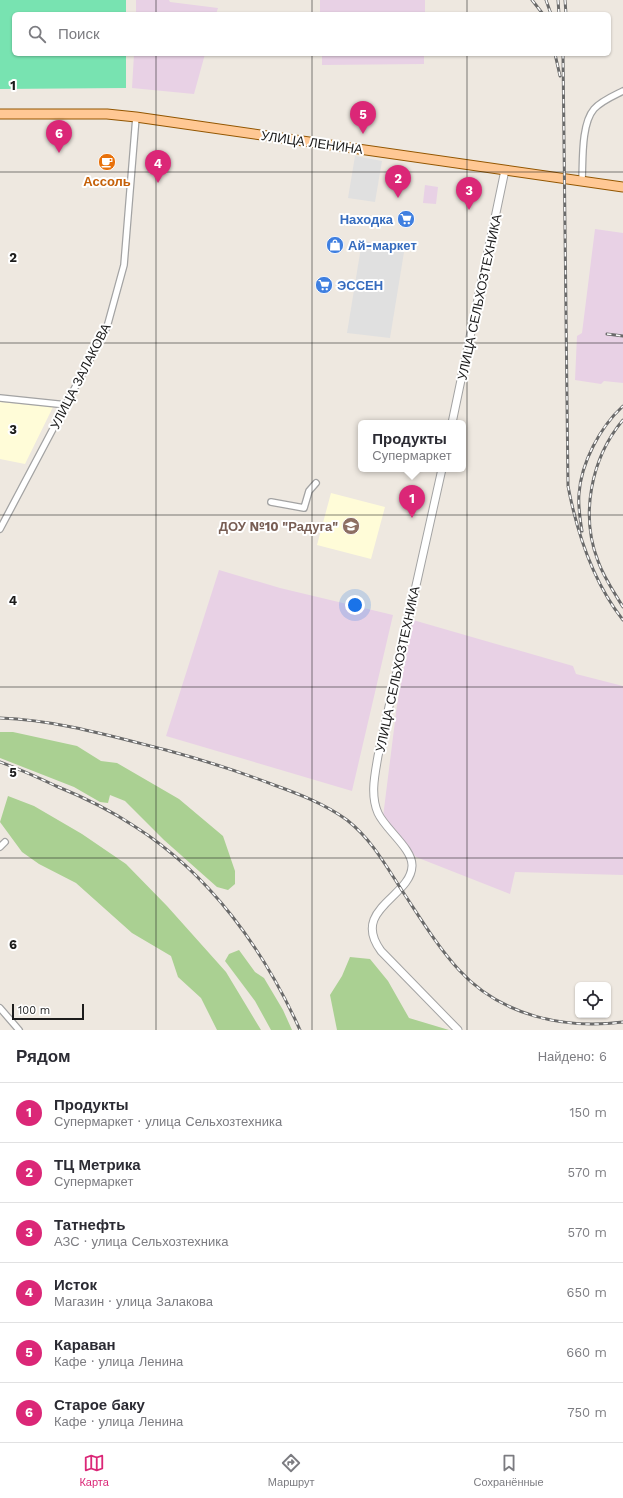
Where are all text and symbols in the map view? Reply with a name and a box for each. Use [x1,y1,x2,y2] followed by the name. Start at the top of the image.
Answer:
[12,12,611,56] search box
[26,23,48,45] icon: search
[58,25,100,43] text: Поиск
[10,78,16,93] text: 1
[350,101,376,134] pin: 5
[46,120,72,153] pin: 6
[260,128,364,157] street label: УЛИЦА ЛЕНИНА
[145,150,171,183] pin: 4
[97,152,117,172] cafe icon: Ассоль
[385,165,411,198] pin: 2
[83,174,131,189] place label: Ассоль
[456,177,482,210] pin: 3
[396,209,416,229] supermarket icon: Находка
[340,212,394,227] place label: Находка
[455,213,504,381] street label: УЛИЦА СЕЛЬХОЗТЕХНИКА
[325,235,345,255] shop icon: Ай-маркет
[348,238,417,253] place label: Ай-маркет
[9,250,17,265] text: 2
[314,275,334,295] supermarket icon: ЭССЕН
[337,278,383,293] place label: ЭССЕН
[47,320,114,432] street label: УЛИЦА ЗАЛАКОВА
[358,420,466,472] popup
[9,422,17,437] text: 3
[372,430,447,448] text: Продукты
[372,448,452,463] text: Супермаркет
[399,485,425,518] pin: 1
[341,516,361,536] school or university icon: ДОУ №10 "Радуга"
[219,519,338,534] place label: ДОУ №10 "Радуга"
[373,585,422,753] street label: УЛИЦА СЕЛЬХОЗТЕХНИКА
[9,593,18,608] text: 4
[345,595,365,615] your location
[9,765,17,780] text: 5
[9,937,17,952] text: 6
[575,982,611,1018] map controls
[575,982,611,1018] button: locate
[12,1002,84,1021] scale bar
[18,1004,50,1017] text: 100 m
[16,1046,71,1066] text: Рядом
[538,1049,607,1064] text: Найдено: 6
[54,1096,129,1114] text: Продукты
[26,1105,32,1120] text: 1
[569,1105,607,1120] text: 150 m
[54,1114,282,1129] text: Супермаркет · улица Сельхозтехника
[54,1156,141,1174] text: ТЦ Метрика
[25,1165,33,1180] text: 2
[567,1165,607,1180] text: 570 m
[54,1174,133,1189] text: Супермаркет
[54,1216,125,1234] text: Татнефть
[25,1225,33,1240] text: 3
[567,1225,607,1240] text: 570 m
[54,1234,228,1249] text: АЗС · улица Сельхозтехника
[54,1276,97,1294] text: Исток
[25,1285,33,1300] text: 4
[567,1285,607,1300] text: 650 m
[54,1294,213,1309] text: Магазин · улица Залакова
[54,1336,116,1354] text: Караван
[25,1345,33,1360] text: 5
[566,1345,607,1360] text: 660 m
[54,1354,183,1369] text: Кафе · улица Ленина
[54,1396,145,1414] text: Старое баку
[25,1405,33,1420] text: 6
[567,1405,607,1420] text: 750 m
[54,1414,183,1429] text: Кафе · улица Ленина
[79,1452,109,1489] tab: Карта
[268,1452,315,1489] tab: Маршрут
[474,1452,544,1489] tab: Сохранённые

